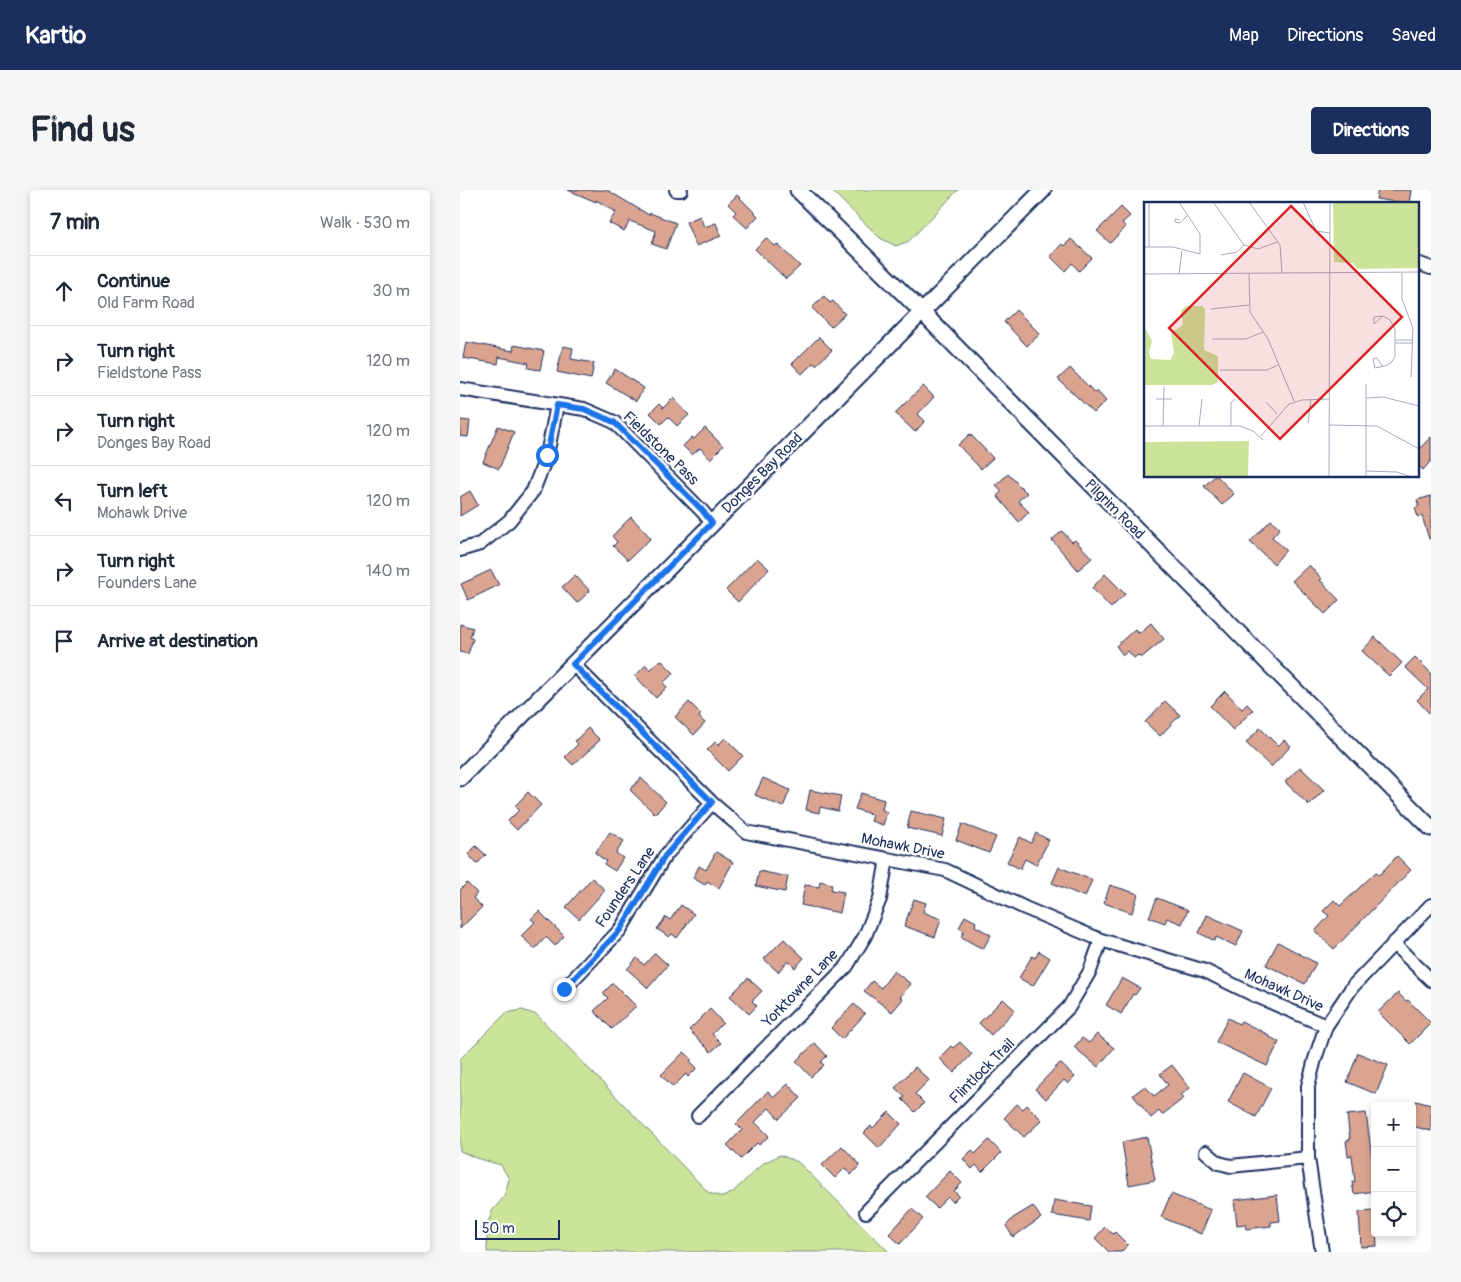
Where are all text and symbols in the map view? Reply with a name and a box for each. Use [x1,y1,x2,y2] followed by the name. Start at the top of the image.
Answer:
[25,21,86,50] text: Kartio
[1229,24,1259,47] text: Map
[1287,24,1363,47] text: Directions
[1391,24,1436,47] text: Saved
[1311,107,1431,154] button: Directions
[30,108,135,152] text: Find us
[1144,202,1418,478] inset map
[50,209,100,236] text: 7 min
[320,213,410,233] text: Walk · 530 m
[97,269,170,293] text: Continue
[50,277,78,305] icon: ahead
[372,281,410,301] text: 30 m
[97,293,195,313] text: Old Farm Road
[97,339,175,363] text: Turn right
[50,347,78,375] icon: right
[366,351,410,371] text: 120 m
[97,363,201,383] text: Fieldstone Pass
[619,408,703,489] street label: Fieldstone Pass
[97,409,175,433] text: Turn right
[50,417,78,445] icon: right
[366,421,410,441] text: 120 m
[718,429,807,518] street label: Donges Bay Road
[97,433,211,453] text: Donges Bay Road
[536,444,559,467] route start
[1081,475,1149,543] street label: Pilgrim Road
[97,479,167,503] text: Turn left
[50,487,78,515] icon: left
[366,491,410,511] text: 120 m
[97,503,187,523] text: Mohawk Drive
[97,549,175,573] text: Turn right
[50,557,78,585] icon: right
[366,561,410,581] text: 140 m
[97,573,197,593] text: Founders Lane
[50,627,78,655] icon: arrive
[97,629,258,653] text: Arrive at destination
[860,829,947,864] street label: Mohawk Drive
[591,843,660,931] street label: Founders Lane
[758,945,843,1032] street label: Yorktowne Lane
[1241,965,1327,1017] street label: Mohawk Drive
[553,978,576,1001] route end
[946,1035,1019,1108] street label: Flintlock Trail
[1371,1102,1416,1237] map controls
[1371,1102,1416,1147] button: +
[1371,1147,1416,1192] button: −
[1371,1192,1416,1237] button: locate
[475,1217,560,1240] scale bar
[482,1220,515,1237] text: 50 m

